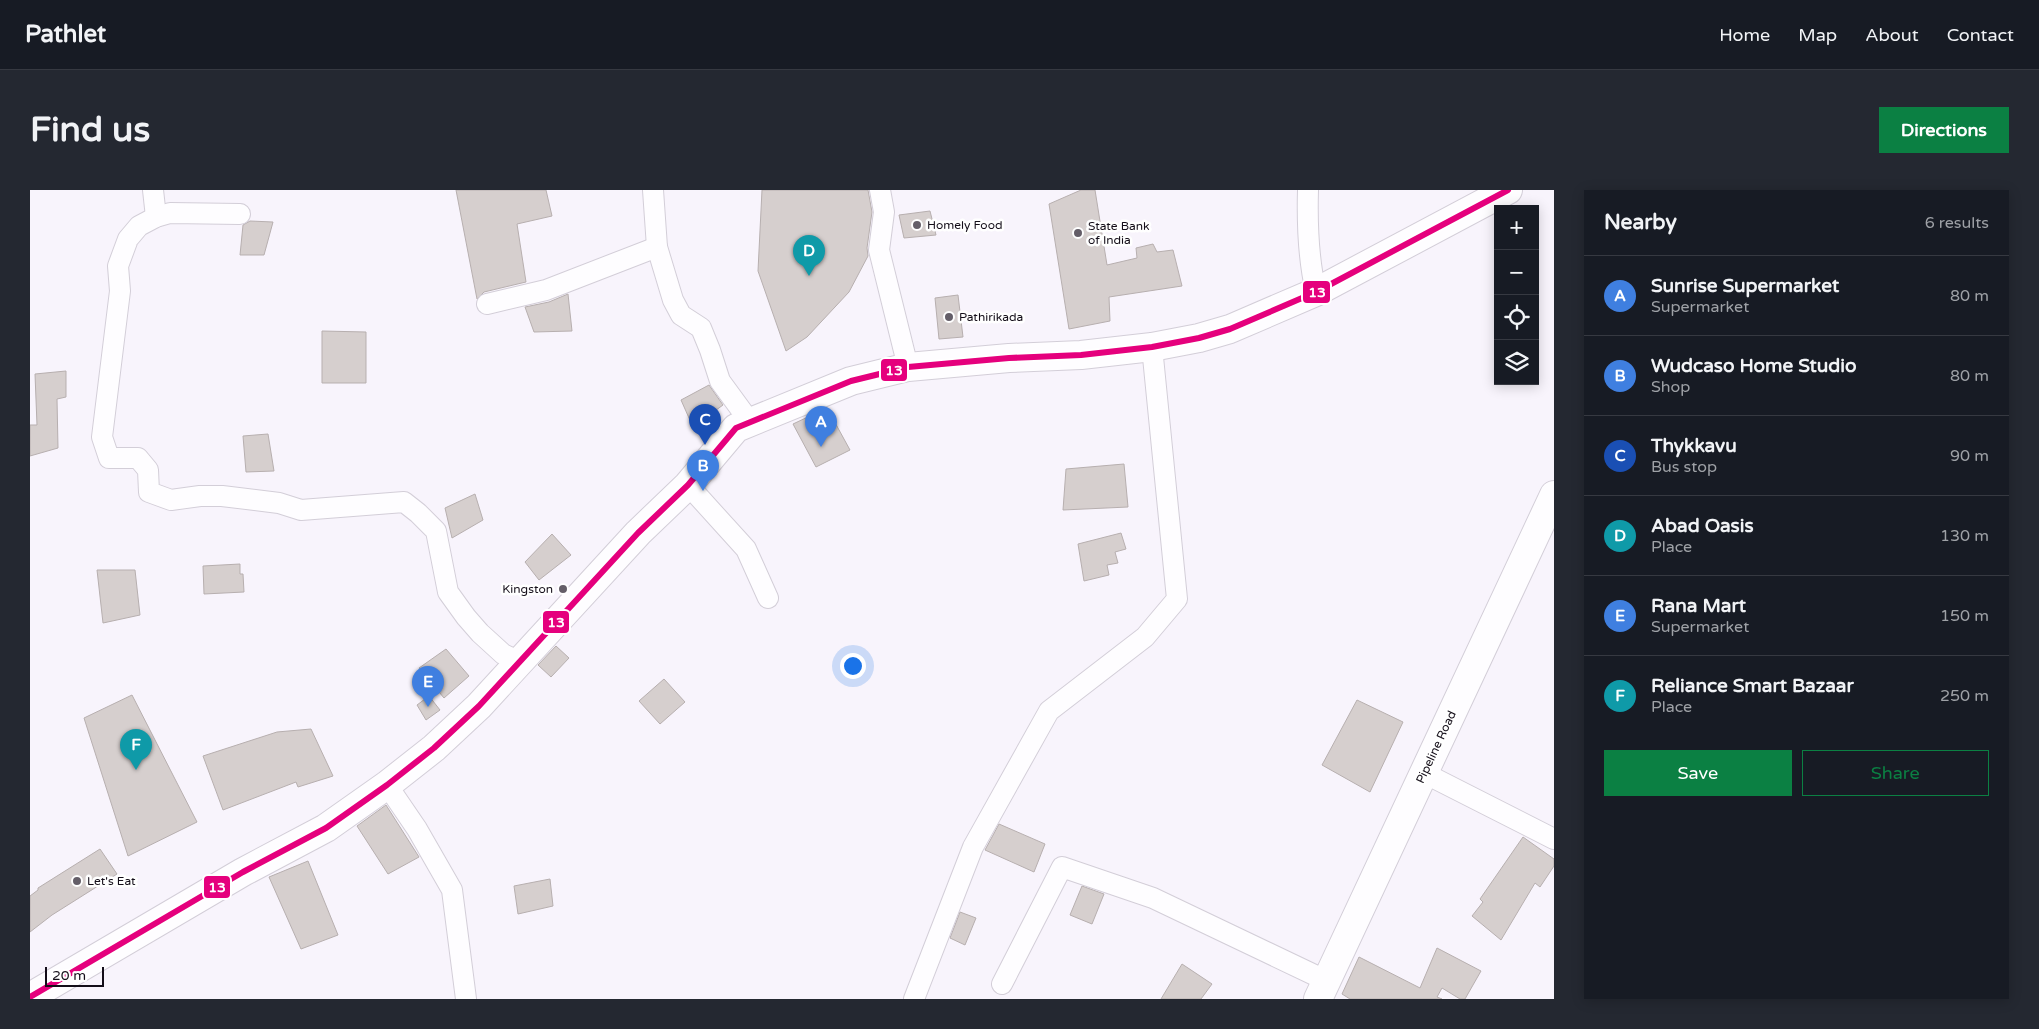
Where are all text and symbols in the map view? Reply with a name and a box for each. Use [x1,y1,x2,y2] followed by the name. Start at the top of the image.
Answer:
[25,20,106,49] text: Pathlet
[1719,24,1770,46] text: Home
[1798,24,1837,46] text: Map
[1865,24,1919,46] text: About
[1947,24,2014,46] text: Contact
[1879,107,2009,153] button: Directions
[30,109,150,151] text: Find us
[1494,205,1539,385] map controls
[1494,205,1539,250] button: +
[1604,210,1677,235] text: Nearby
[1925,213,1989,233] text: 6 results
[927,218,1003,232] place label: Homely Food
[911,219,923,231] marker: Homely Food
[1088,219,1150,247] place label: State Bank of India
[1072,227,1084,239] marker: State Bank of India
[793,235,825,276] pin: D
[1494,250,1539,295] button: −
[1651,275,1839,297] text: Sunrise Supermarket
[1302,280,1331,304] line badge: 13
[1308,284,1326,301] text: 13
[1614,286,1626,306] text: A
[1950,286,1989,306] text: 80 m
[1494,295,1539,340] button: locate
[1651,297,1749,317] text: Supermarket
[959,310,1023,324] place label: Pathirikada
[943,311,955,323] marker: Pathirikada
[1494,340,1539,385] button: layers
[1651,355,1857,377] text: Wudcaso Home Studio
[880,358,908,382] line badge: 13
[885,362,903,379] text: 13
[1614,366,1626,386] text: B
[1950,366,1989,386] text: 80 m
[1651,377,1690,397] text: Shop
[689,404,721,445] pin: C
[805,406,837,447] pin: A
[1651,435,1737,457] text: Thykkavu
[1614,446,1626,466] text: C
[1950,446,1989,466] text: 90 m
[687,450,719,491] pin: B
[1651,457,1717,477] text: Bus stop
[1651,515,1754,537] text: Abad Oasis
[1614,526,1626,546] text: D
[1940,526,1989,546] text: 130 m
[1651,537,1692,557] text: Place
[502,582,553,596] place label: Kingston
[557,583,569,595] marker: Kingston
[1651,595,1746,617] text: Rana Mart
[1615,606,1625,626] text: E
[1940,606,1989,626] text: 150 m
[542,610,570,634] line badge: 13
[547,614,565,631] text: 13
[1651,617,1749,637] text: Supermarket
[840,653,866,679] your location
[412,666,444,707] pin: E
[1651,675,1854,697] text: Reliance Smart Bazaar
[1615,686,1625,706] text: F
[1940,686,1989,706] text: 250 m
[1651,697,1692,717] text: Place
[1413,708,1459,786] street label: Pipeline Road
[120,729,152,770] pin: F
[1604,750,1792,796] button: Save
[1802,750,1989,796] button: Share
[87,874,136,888] place label: Let's Eat
[71,875,83,887] marker: Let's Eat
[203,875,231,899] line badge: 13
[208,879,226,896] text: 13
[45,964,104,987] scale bar
[52,967,86,984] text: 20 m

